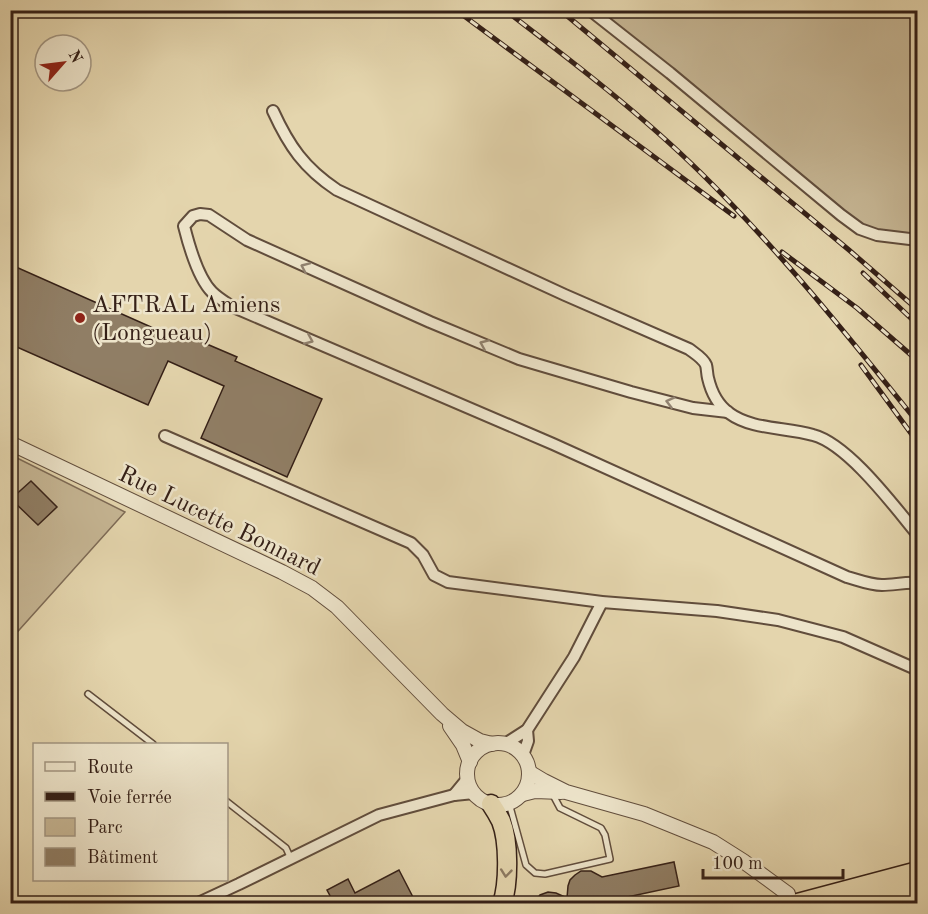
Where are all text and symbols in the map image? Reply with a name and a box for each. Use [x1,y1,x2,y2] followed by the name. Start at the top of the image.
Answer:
[33,33,93,93] north arrow
[65,48,85,67] text: N
[301,262,312,274] one-way arrow
[92,294,280,346] place label: AFTRAL Amiens (Longueau)
[73,311,87,325] marker: AFTRAL Amiens (Longueau)
[303,332,314,344] one-way arrow
[480,339,491,351] one-way arrow
[666,397,676,409] one-way arrow
[114,463,324,581] street label: Rue Lucette Bonnard
[33,743,228,881] legend
[87,759,133,777] text: Route
[87,789,172,807] text: Voie ferrée
[87,819,123,837] text: Parc
[703,842,842,880] scale bar
[87,849,158,867] text: Bâtiment
[712,855,763,873] text: 100 m
[500,869,513,878] one-way arrow

